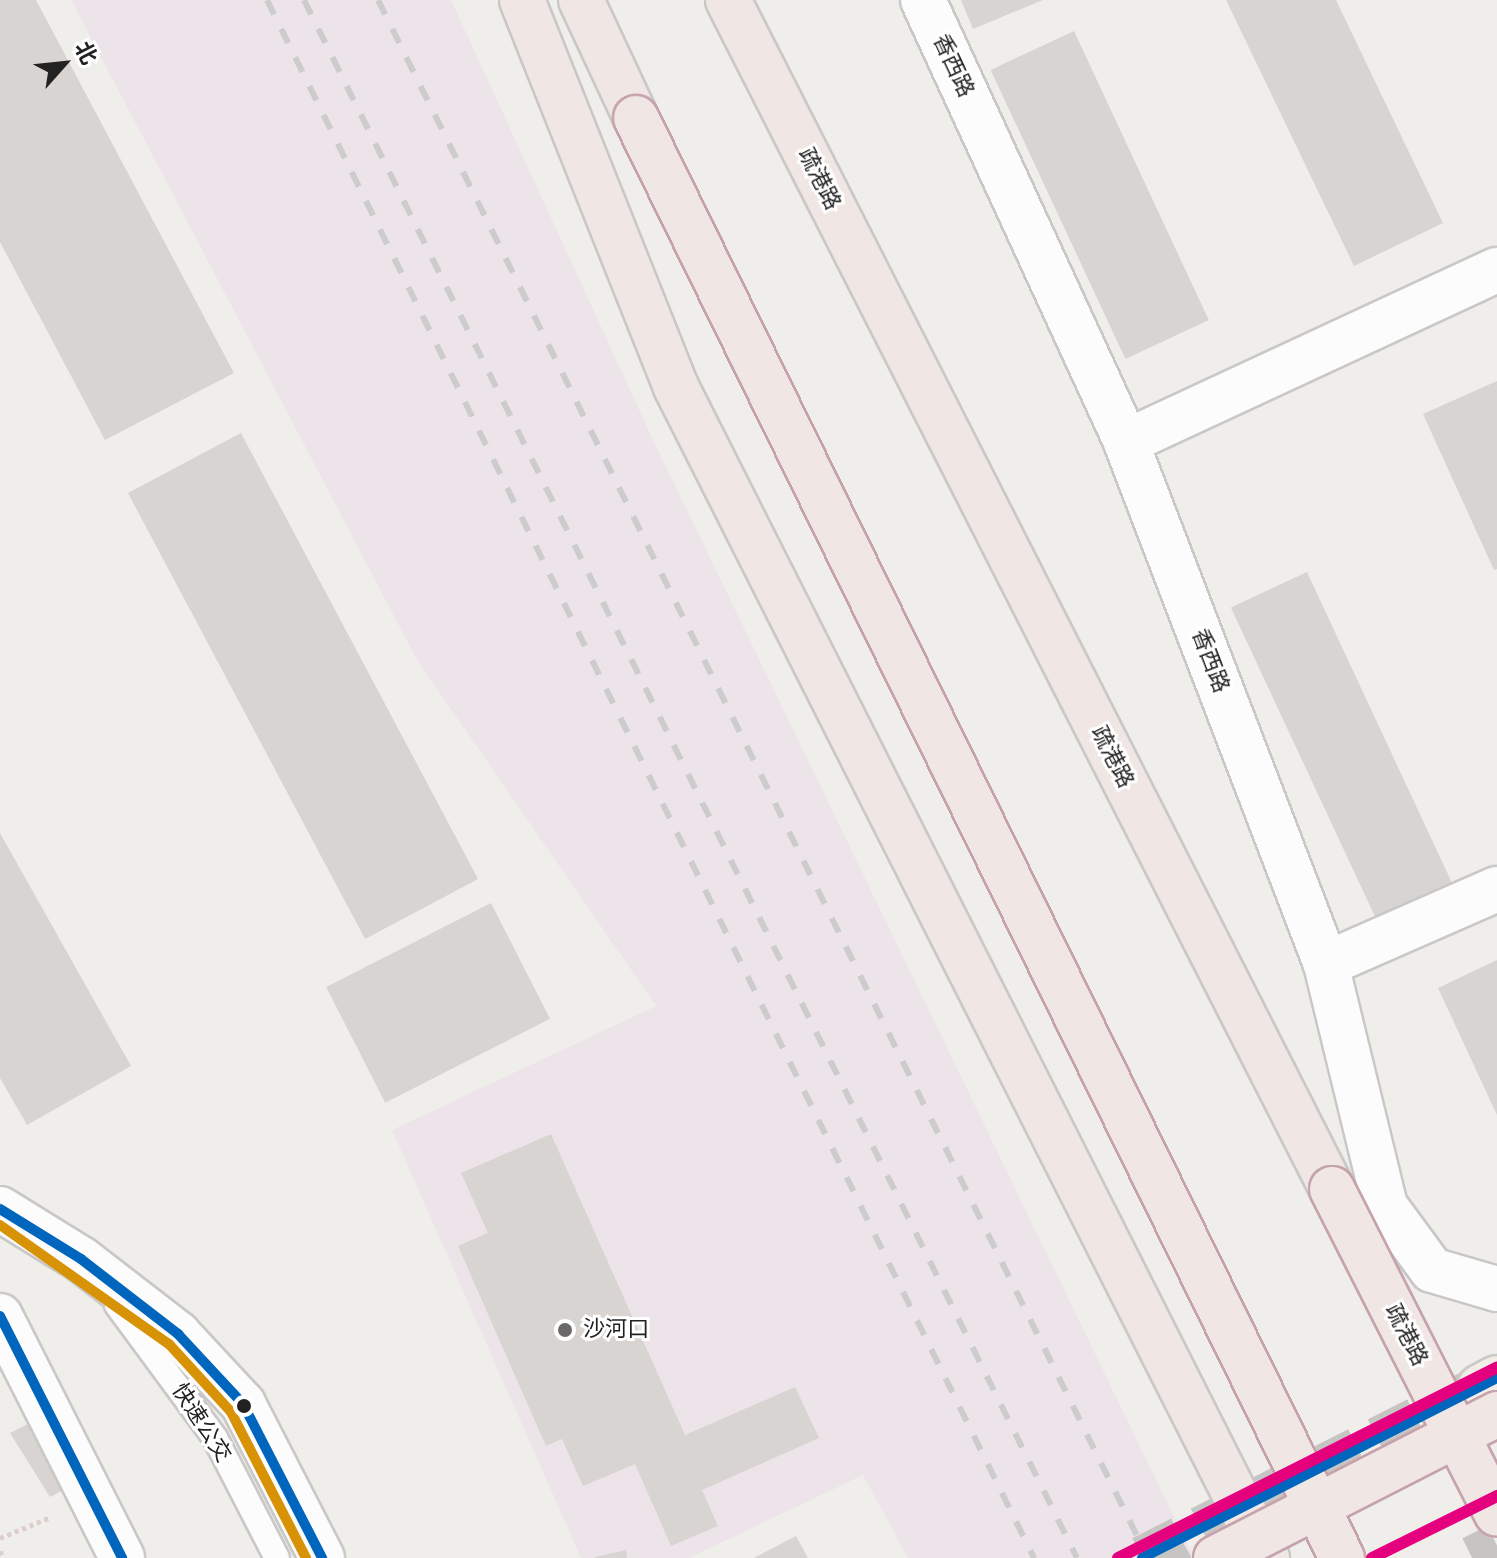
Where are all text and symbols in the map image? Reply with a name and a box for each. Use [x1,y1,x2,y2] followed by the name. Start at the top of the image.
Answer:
[24,24,104,104] north arrow
[927,31,979,101] street label: 香西路
[67,36,104,70] text: 北
[792,144,846,214] street label: 疏港路
[1186,625,1234,697] street label: 香西路
[1085,722,1139,792] street label: 疏港路
[1379,1300,1433,1370] street label: 疏港路
[583,1317,649,1343] place label: 沙河口
[554,1319,576,1341] marker: 沙河口
[166,1379,236,1467] street label: 快速公交
[236,1398,252,1414] unlabelled marker

